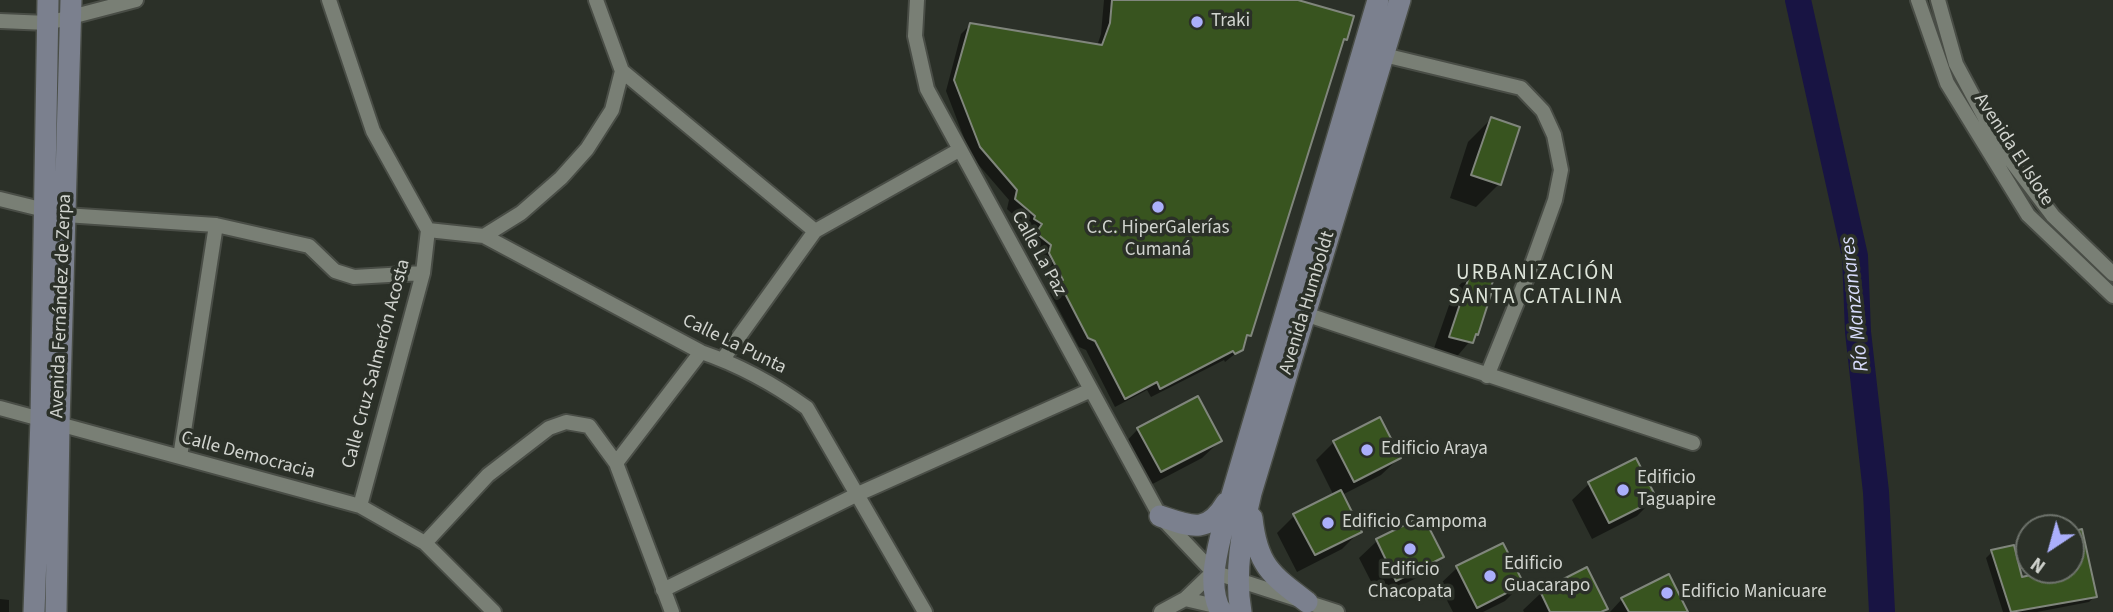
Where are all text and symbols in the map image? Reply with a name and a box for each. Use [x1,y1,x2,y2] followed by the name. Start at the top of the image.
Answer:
[1211,11,1250,33] place label: Traki
[1189,14,1205,30] marker: Traki
[1968,90,2058,210] street label: Avenida El Islote
[47,194,77,418] street label: Avenida Fernández de Zerpa
[1150,199,1166,215] marker: C.C. HiperGalerías Cumaná
[1005,208,1071,300] street label: Calle La Paz
[1087,218,1229,262] place label: C.C. HiperGalerías Cumaná
[1275,229,1341,377] street label: Avenida Humboldt
[1836,235,1876,373] water label: Río Manzanares
[338,257,416,471] street label: Calle Cruz Salmerón Acosta
[1450,261,1622,311] district label: URBANIZACIÓN SANTA CATALINA
[678,310,790,380] street label: Calle La Punta
[179,427,317,485] street label: Calle Democracia
[1381,439,1488,461] place label: Edificio Araya
[1359,442,1375,458] marker: Edificio Araya
[1637,468,1716,512] place label: Edificio Taguapire
[1615,482,1631,498] marker: Edificio Taguapire
[1342,512,1487,534] place label: Edificio Campoma
[2015,514,2085,584] north arrow
[1320,515,1336,531] marker: Edificio Campoma
[1402,541,1418,557] marker: Edificio Chacopata
[2025,550,2052,579] text: N
[1504,554,1590,598] place label: Edificio Guacarapo
[1368,560,1452,604] place label: Edificio Chacopata
[1482,568,1498,584] marker: Edificio Guacarapo
[1681,582,1827,604] place label: Edificio Manicuare
[1659,585,1675,601] marker: Edificio Manicuare

